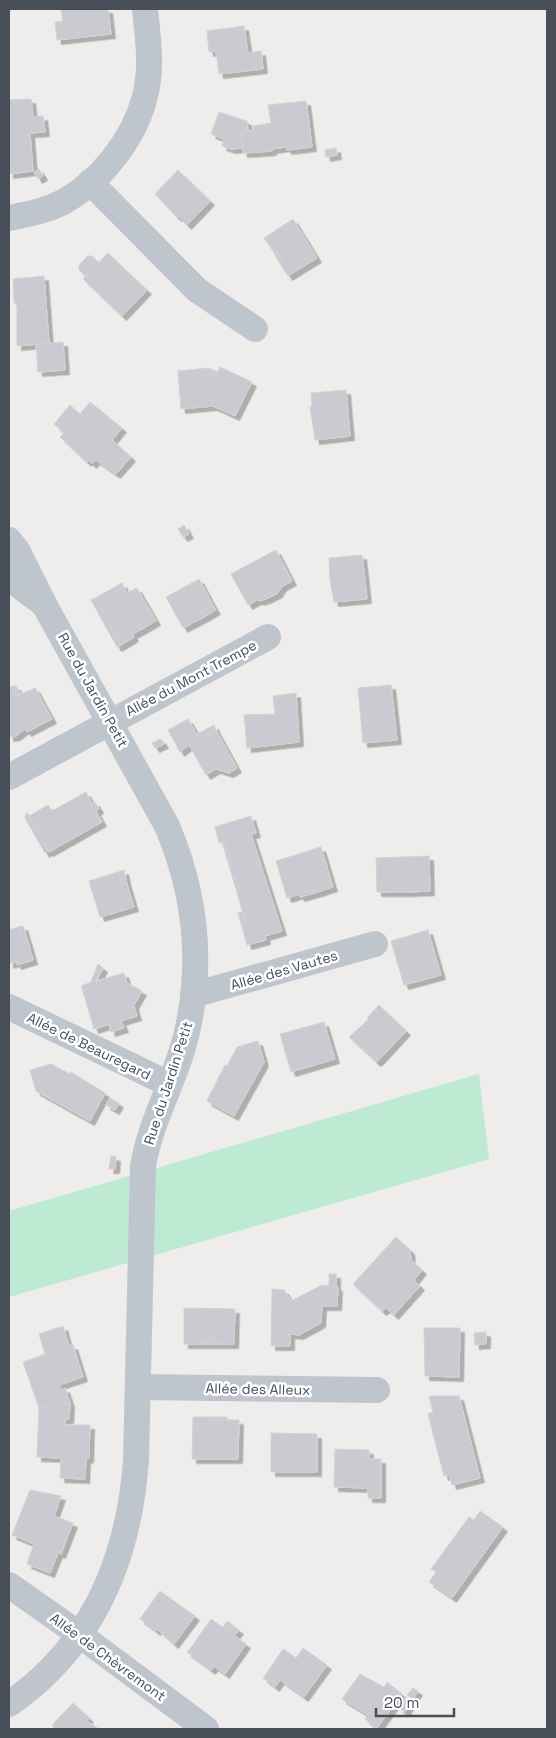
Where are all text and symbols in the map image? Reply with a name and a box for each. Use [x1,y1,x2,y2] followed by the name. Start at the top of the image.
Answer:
[54,629,132,751] street label: Rue du Jardin Petit
[122,636,260,720] street label: Allée du Mont Trempe
[228,946,340,994] street label: Allée des Vautes
[24,1008,154,1084] street label: Allée de Beauregard
[140,1019,196,1147] street label: Rue du Jardin Petit
[205,1379,311,1399] street label: Allée des Alleux
[47,1609,169,1705] street label: Allée de Chèvremont
[376,1686,454,1718] scale bar
[384,1693,419,1712] text: 20 m

